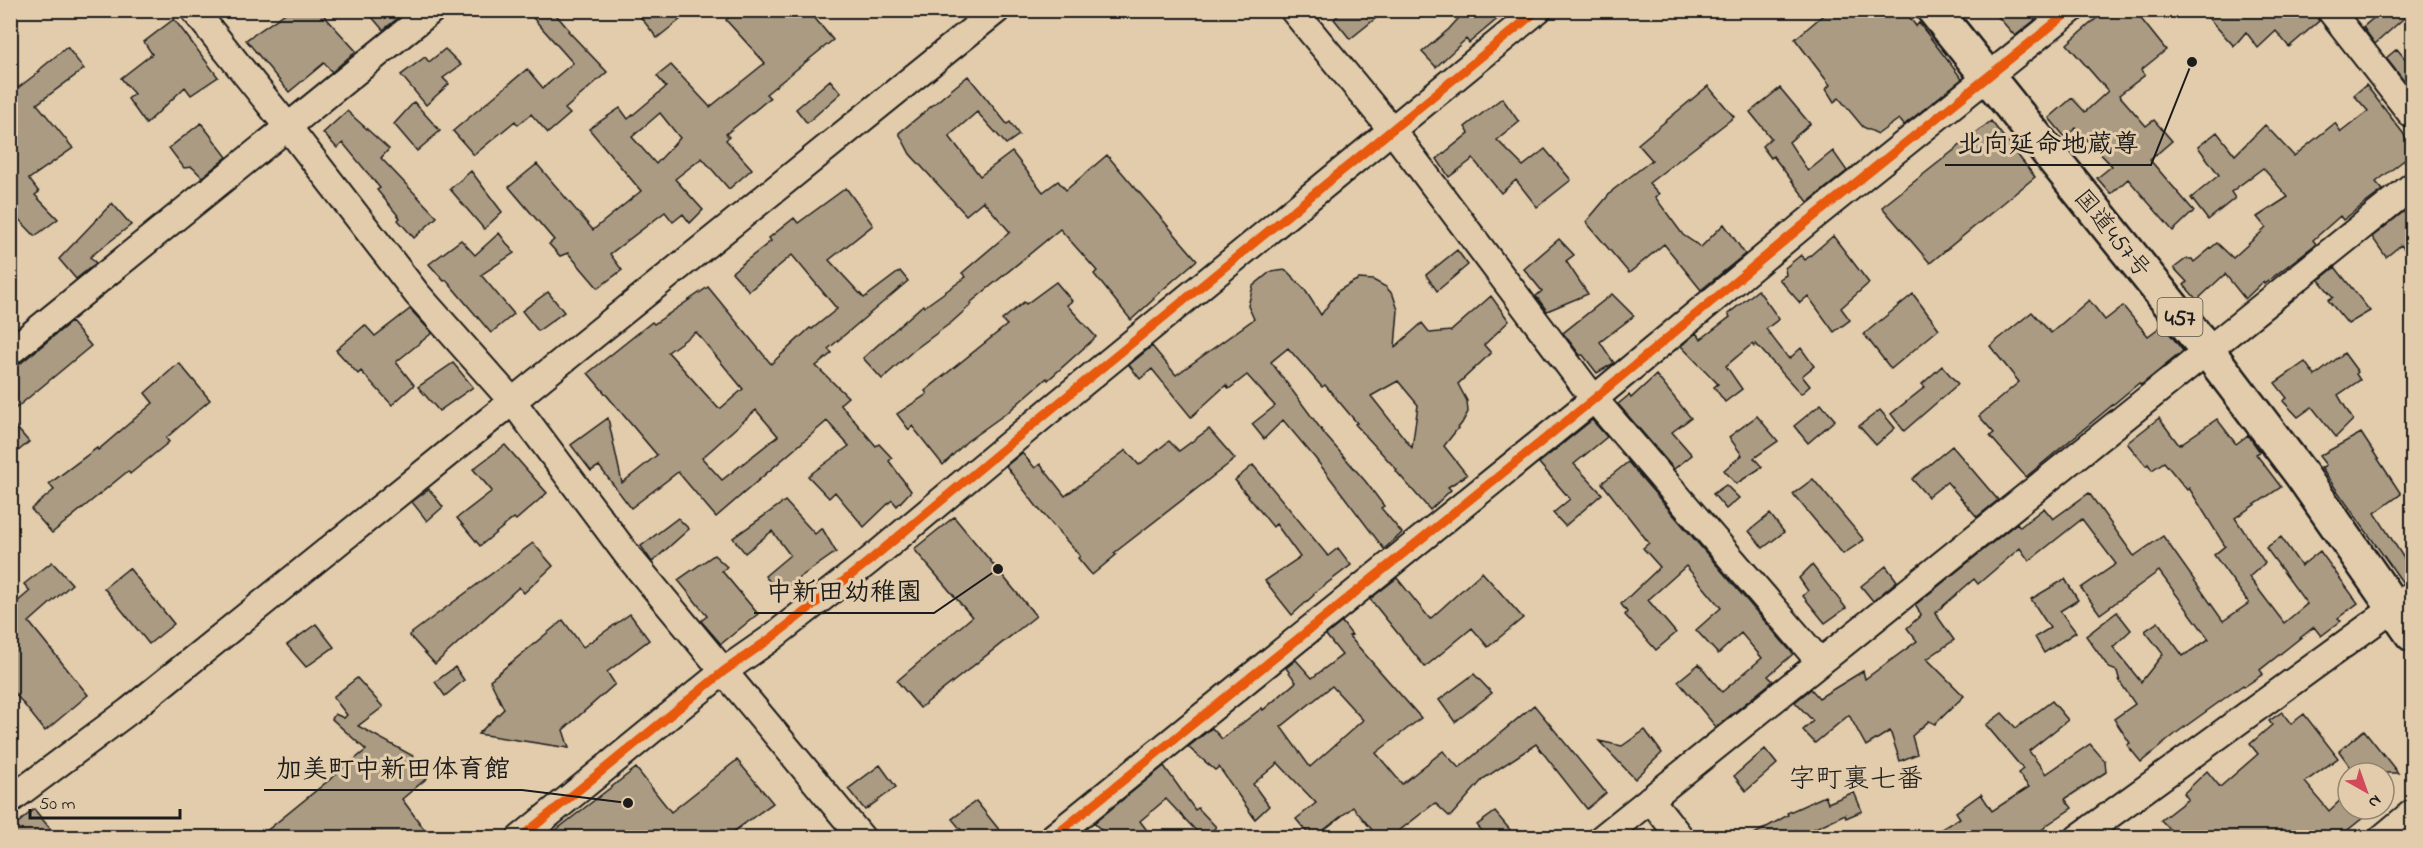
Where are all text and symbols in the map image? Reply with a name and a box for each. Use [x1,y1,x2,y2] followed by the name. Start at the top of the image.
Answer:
[1945,121,2151,165] callout: 北向延命地蔵尊
[1957,127,2139,165] text: 北向延命地蔵尊
[2064,183,2158,287] street label: 国道457号
[2158,298,2202,336] road number: 457
[754,569,934,613] callout: 中新田幼稚園
[766,575,922,613] text: 中新田幼稚園
[264,746,522,790] callout: 加美町中新田体育館
[276,752,510,790] text: 加美町中新田体育館
[1789,761,1924,800] district label: 字町裏七番
[2336,761,2396,821] north arrow
[30,782,180,820] scale bar
[2362,788,2386,814] text: N
[39,792,76,818] text: 50 m

